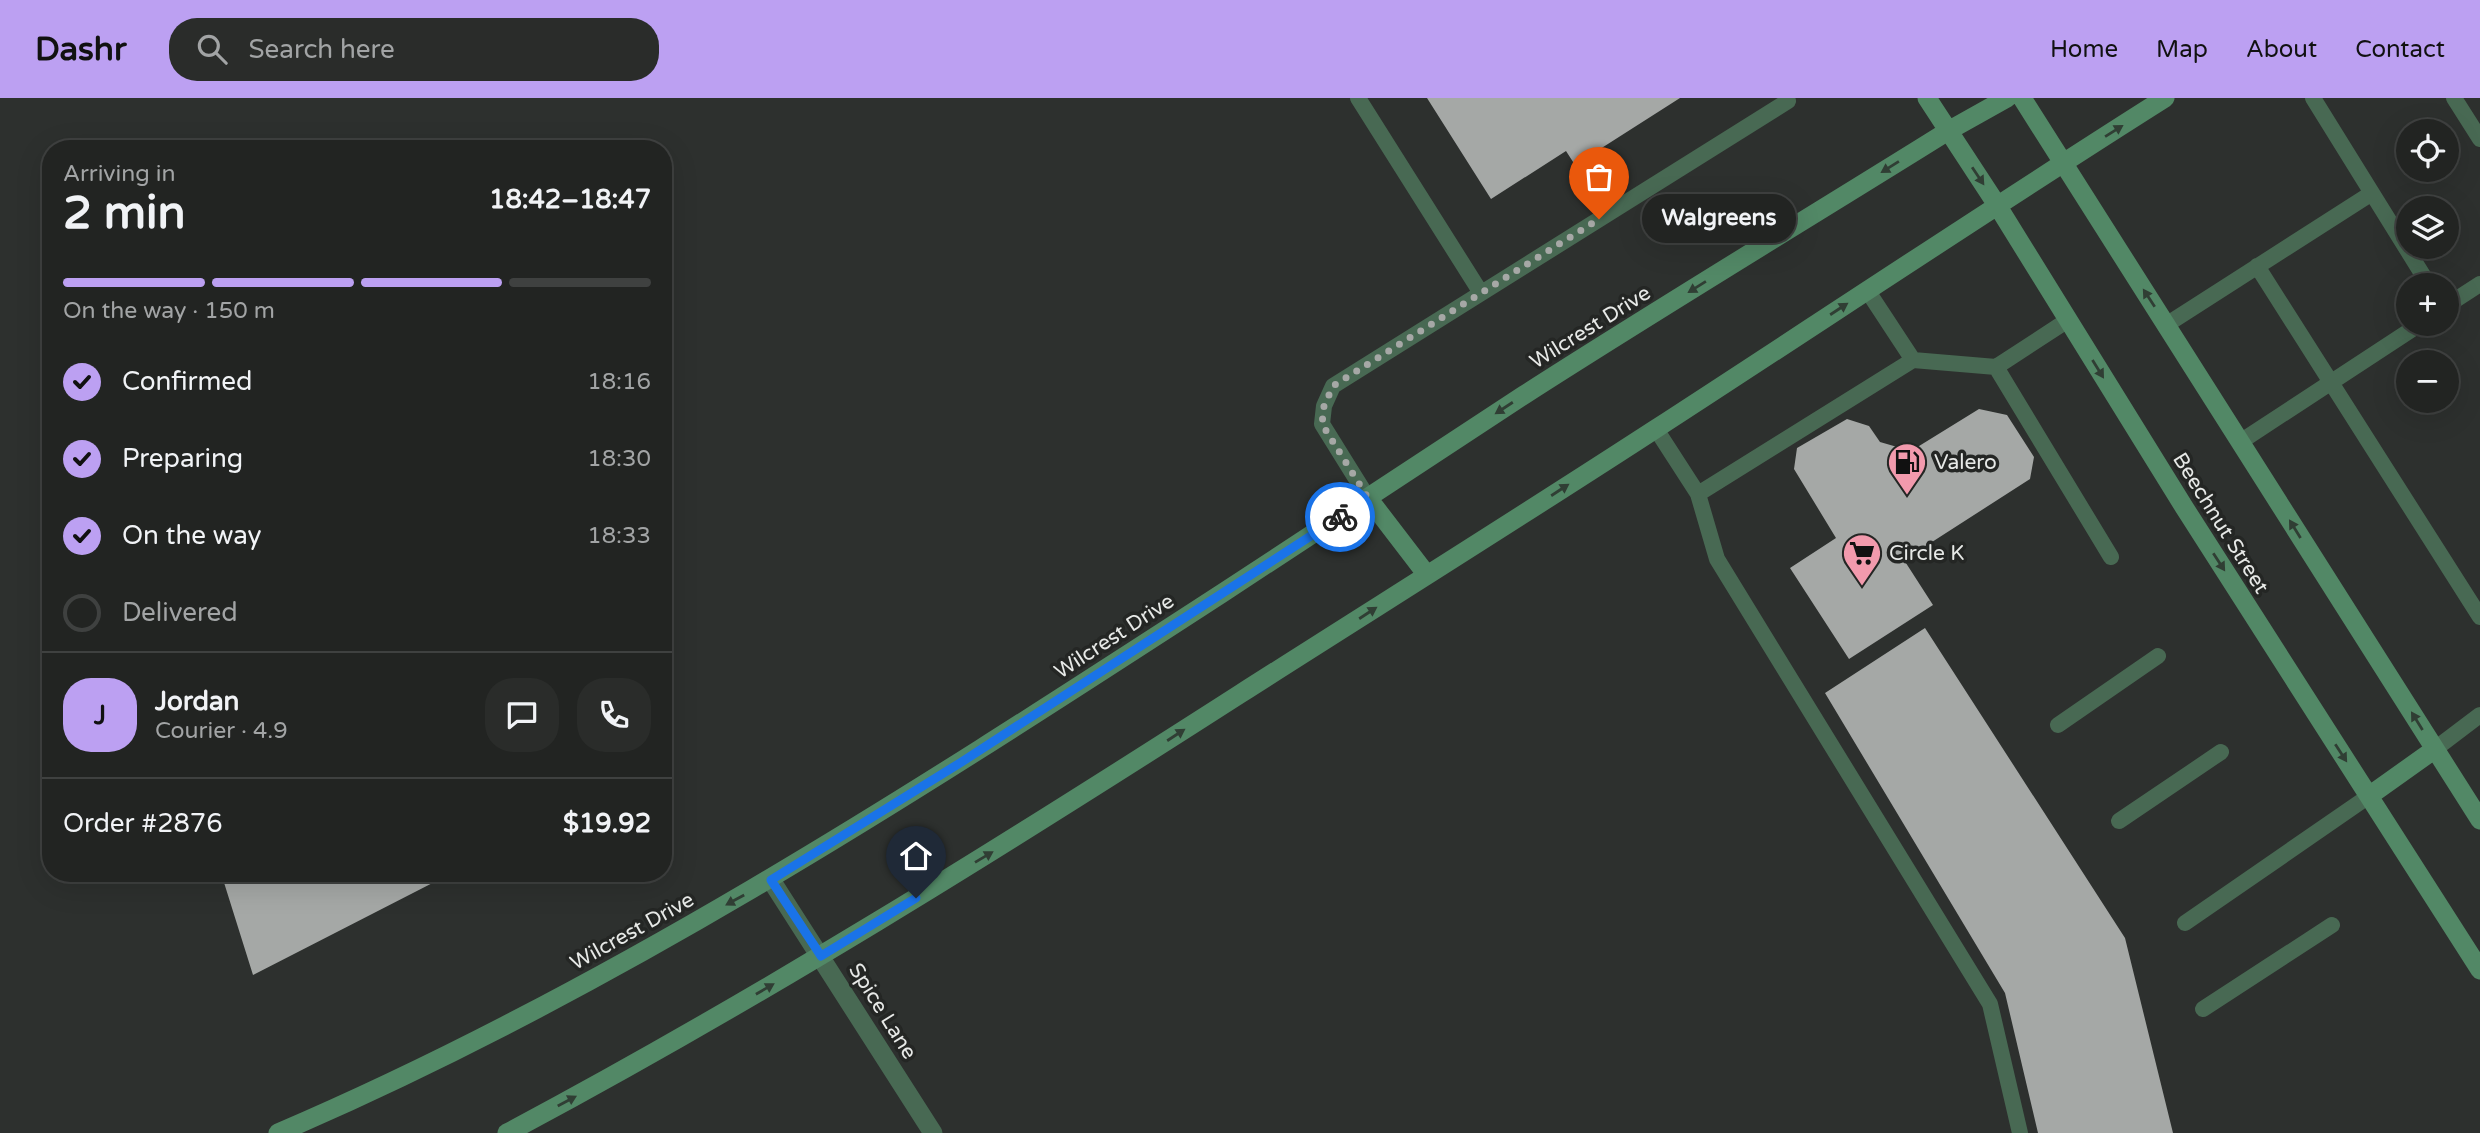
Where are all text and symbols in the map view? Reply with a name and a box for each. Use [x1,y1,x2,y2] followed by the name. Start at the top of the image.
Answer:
[169,18,659,81] search box
[35,30,127,69] text: Dashr
[193,30,231,68] icon: search
[249,34,395,65] text: Search here
[2050,35,2118,64] text: Home
[2156,35,2208,64] text: Map
[2246,35,2317,64] text: About
[2355,35,2445,64] text: Contact
[2396,119,2459,413] map controls
[2396,119,2459,182] button: locate
[2104,124,2123,137] one-way arrow
[1569,147,1629,219] pin
[1580,158,1618,196] icon: bag
[63,160,176,188] text: Arriving in
[1881,161,1900,174] one-way arrow
[1971,166,1984,185] one-way arrow
[489,184,651,215] text: 18:42–18:47
[63,186,186,241] text: 2 min
[1641,194,1795,244] callout: Walgreens
[2396,196,2459,259] button: layers
[1661,204,1777,232] text: Walgreens
[2396,273,2459,336] button: +
[1525,280,1655,374] street label: Wilcrest Drive
[1688,281,1707,294] one-way arrow
[2142,289,2155,308] one-way arrow
[63,297,275,325] text: On the way · 150 m
[1829,303,1848,316] one-way arrow
[2396,350,2459,413] button: −
[2092,359,2105,378] one-way arrow
[63,363,101,401] icon: check
[122,366,252,397] text: Confirmed
[587,368,651,396] text: 18:16
[1495,401,1514,414] one-way arrow
[63,440,101,478] icon: check
[1886,441,1928,496] fuel station icon: Valero
[122,443,243,474] text: Preparing
[587,445,651,473] text: 18:30
[2167,448,2274,598] street label: Beechnut Street
[1934,450,1997,475] place label: Valero
[1305,482,1375,552] courier
[1550,484,1569,497] one-way arrow
[1321,498,1359,536] icon: bike
[63,517,101,555] icon: check
[2289,519,2302,538] one-way arrow
[122,520,262,551] text: On the way
[587,522,651,550] text: 18:33
[1841,532,1883,587] supermarket icon: Circle K
[1889,541,1964,566] place label: Circle K
[2212,552,2225,571] one-way arrow
[1050,588,1179,684] street label: Wilcrest Drive
[122,597,238,628] text: Delivered
[1358,606,1378,619] one-way arrow
[485,678,559,752] button: chat
[577,678,651,752] button: phone
[155,686,239,717] text: Jordan
[94,700,106,731] text: J
[2411,711,2424,730] one-way arrow
[155,717,288,745] text: Courier · 4.9
[1167,729,1186,742] one-way arrow
[2335,743,2348,763] one-way arrow
[63,808,223,839] text: Order #2876
[563,808,651,839] text: $19.92
[886,826,946,898] pin
[897,837,935,875] icon: home
[975,851,994,863] one-way arrow
[566,887,699,976] street label: Wilcrest Drive
[725,894,744,906] one-way arrow
[843,959,922,1064] street label: Spice Lane
[756,983,775,995] one-way arrow
[557,1095,577,1107] one-way arrow

